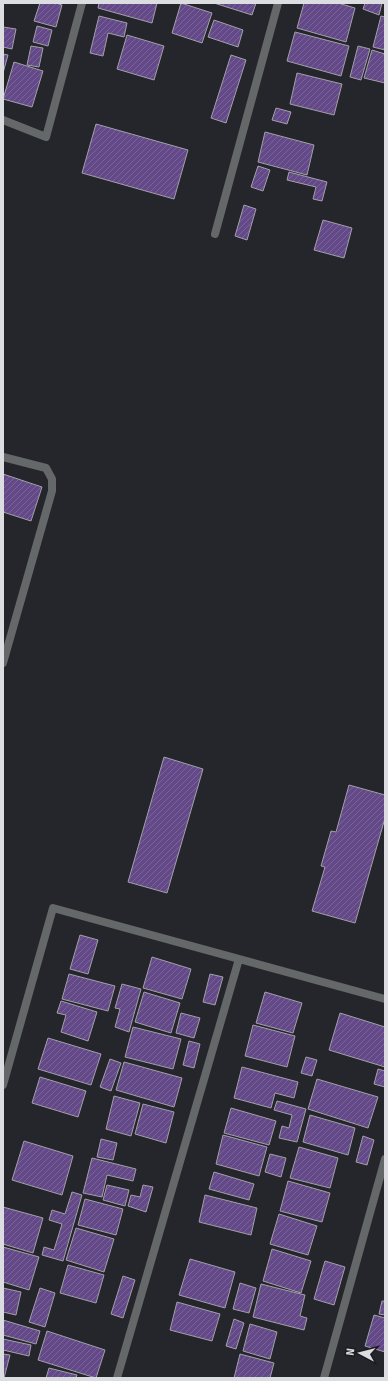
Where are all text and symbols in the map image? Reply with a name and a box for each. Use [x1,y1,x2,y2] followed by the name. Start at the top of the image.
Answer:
[340,1333,380,1373] north arrow
[344,1347,357,1356] text: N

